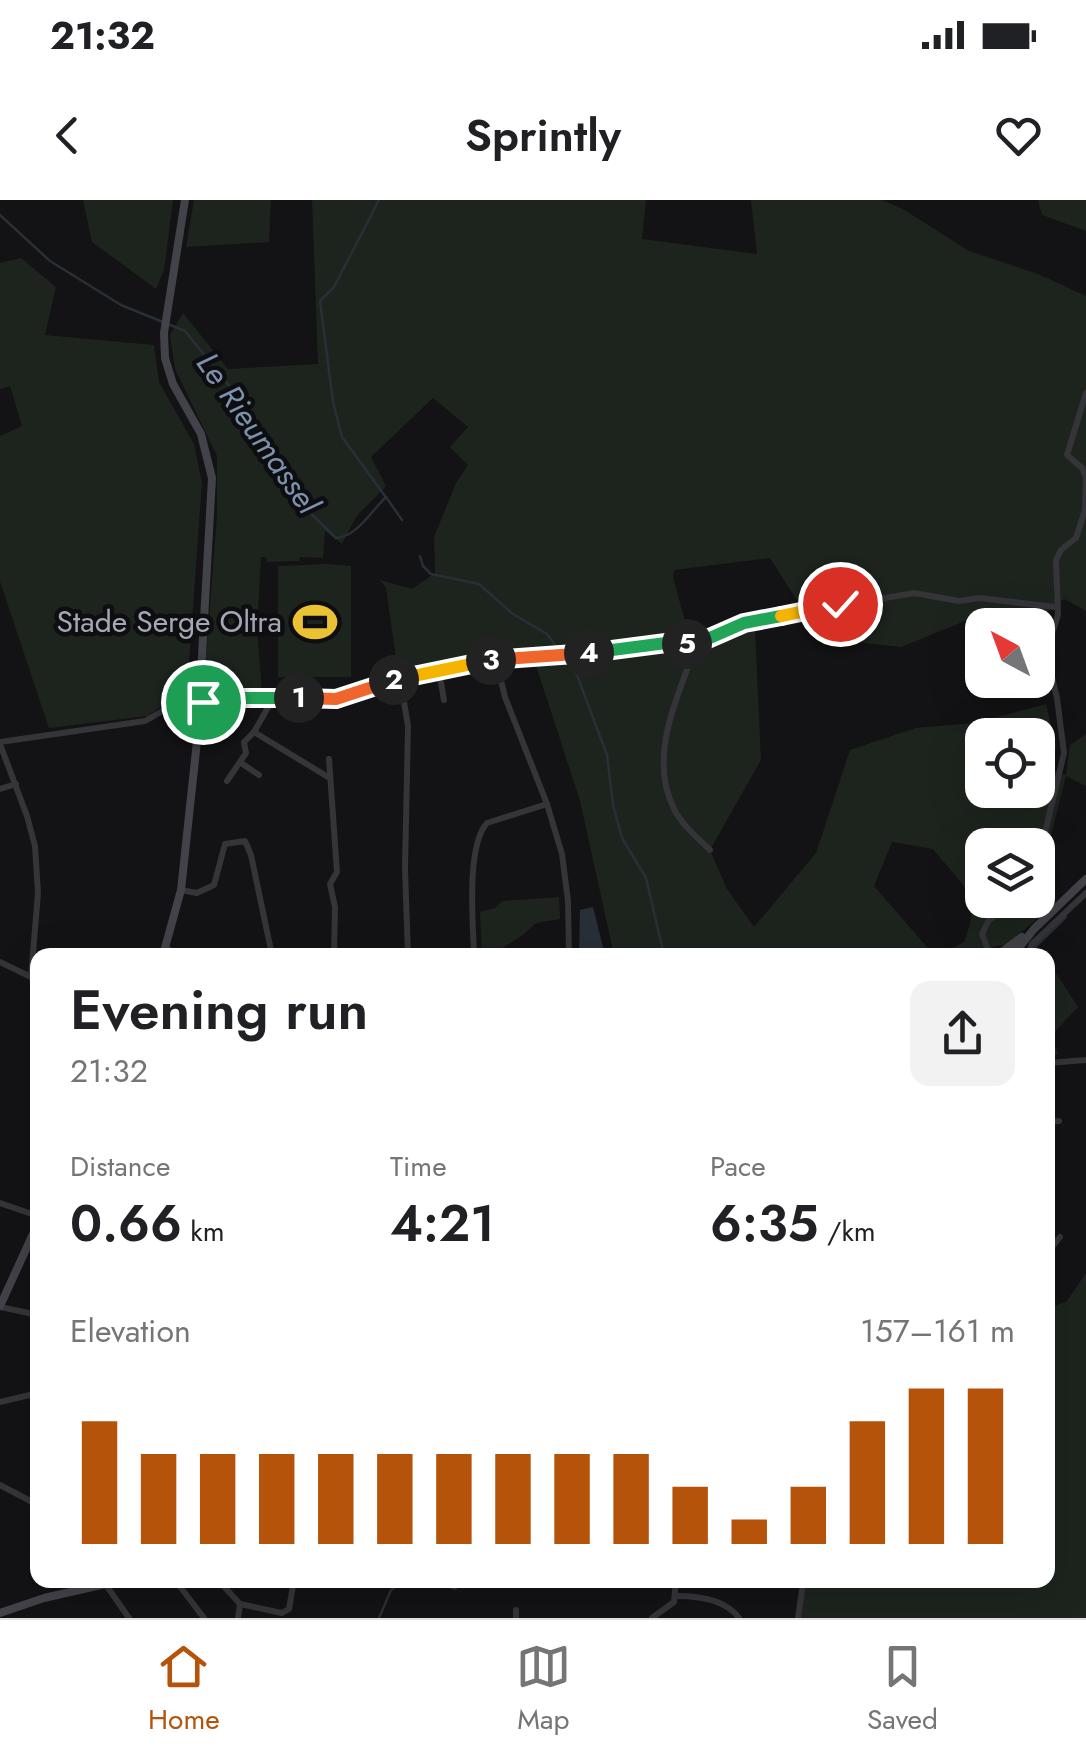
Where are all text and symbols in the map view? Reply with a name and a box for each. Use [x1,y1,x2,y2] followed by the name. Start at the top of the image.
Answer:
[50,8,155,63] text: 21:32
[465,103,621,168] text: Sprintly
[40,108,95,163] icon: back
[991,108,1046,163] icon: heart
[185,343,332,524] water label: Le Rieumassel
[798,562,883,647] pin
[813,577,868,632] icon: check
[291,598,339,646] sports icon: Stade Serge Oltra
[57,600,282,643] place label: Stade Serge Oltra
[965,608,1055,698] north arrow
[965,608,1055,918] map controls
[662,619,712,669] pin: 5
[678,623,696,664] text: 5
[564,628,614,678] pin: 4
[579,632,599,673] text: 4
[466,635,516,685] pin: 3
[482,639,500,680] text: 3
[369,655,419,705] pin: 2
[385,659,403,700] text: 2
[161,660,246,745] pin
[274,673,324,723] pin: 1
[176,675,231,730] icon: arrive
[292,677,306,718] text: 1
[965,718,1055,808] button: locate
[965,828,1055,918] button: layers
[70,970,368,1050] text: Evening run
[910,981,1015,1086] button: share
[70,1048,148,1094] text: 21:32
[70,1146,170,1187] text: Distance
[390,1146,447,1187] text: Time
[710,1146,766,1187] text: Pace
[70,1187,182,1260] text: 0.66
[390,1187,495,1260] text: 4:21
[710,1187,819,1260] text: 6:35
[182,1211,224,1252] text: km
[819,1211,876,1252] text: /km
[70,1308,191,1354] text: Elevation
[860,1308,1015,1354] text: 157–161 m
[148,1639,220,1740] tab: Home
[516,1639,571,1740] tab: Map
[867,1639,938,1740] tab: Saved

